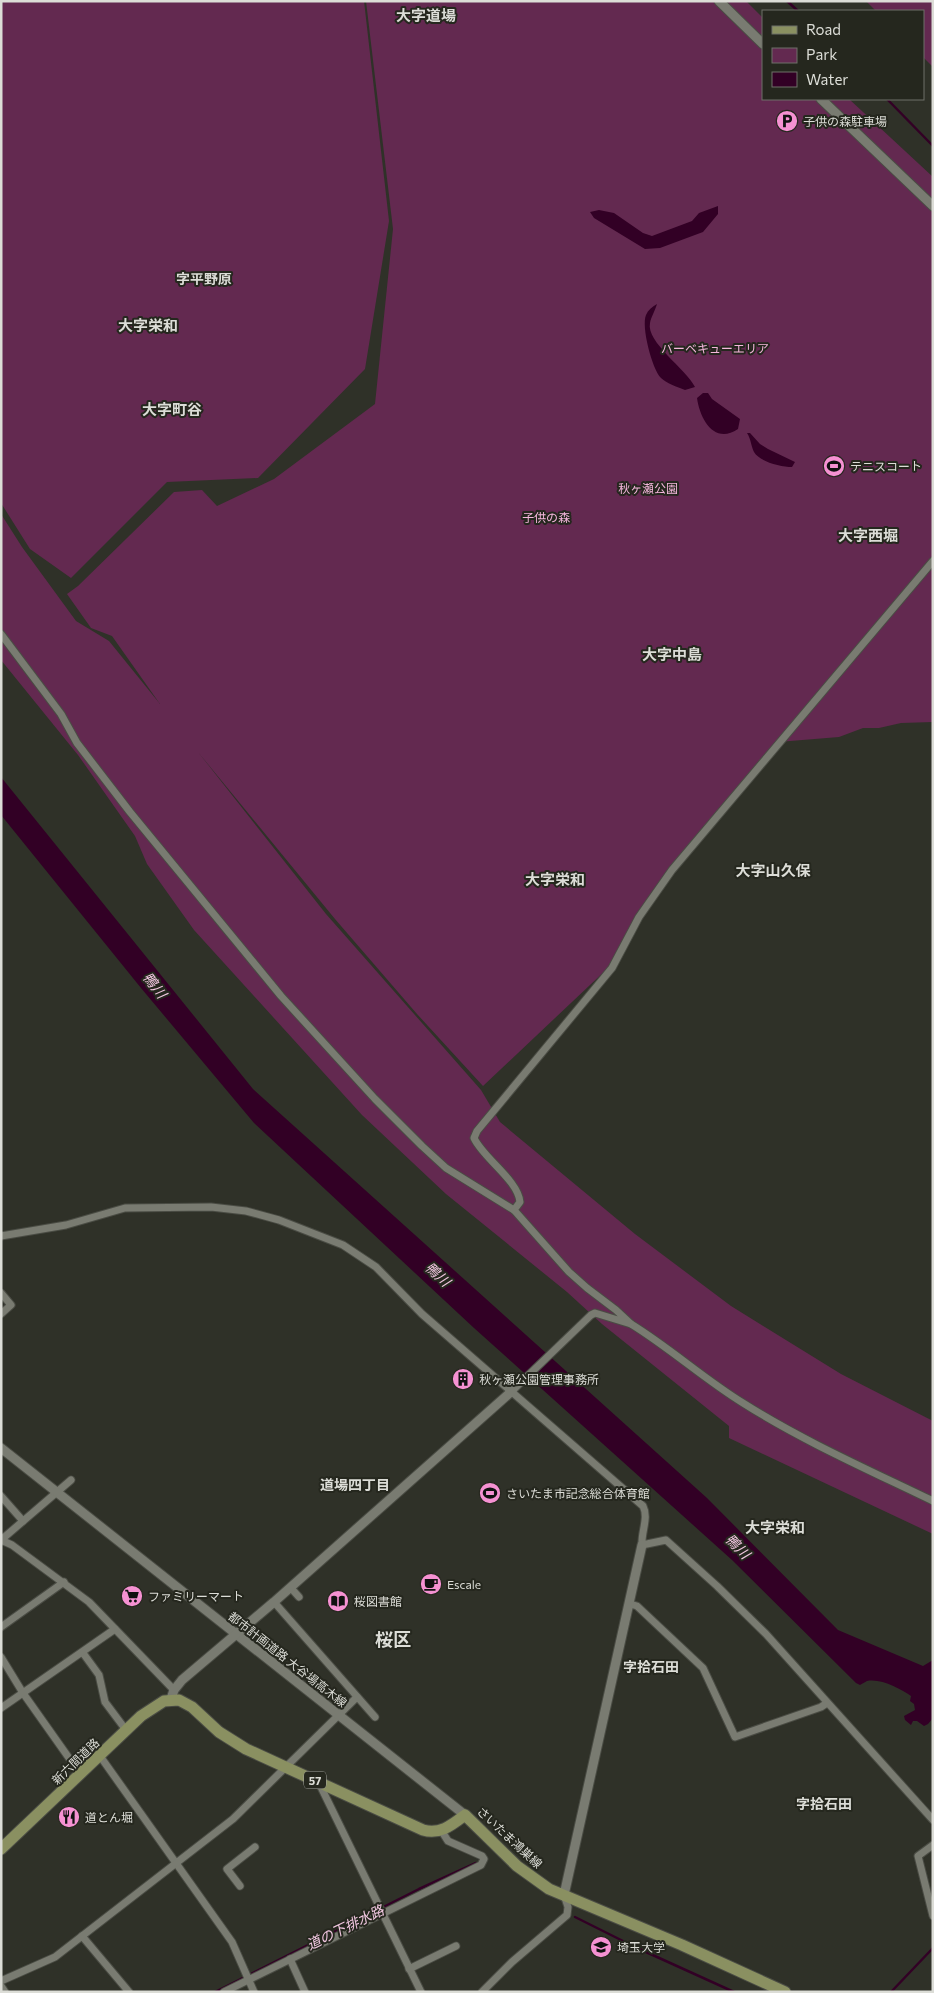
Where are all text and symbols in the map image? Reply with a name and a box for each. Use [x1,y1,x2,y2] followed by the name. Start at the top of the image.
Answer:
[396,6,456,24] district label: 大字道場
[762,10,924,100] legend
[806,20,841,38] text: Road
[806,45,837,63] text: Park
[806,70,848,88] text: Water
[775,109,799,133] parking icon: 子供の森駐車場
[803,114,887,128] place label: 子供の森駐車場
[176,270,232,287] district label: 字平野原
[118,316,178,334] district label: 大字栄和
[661,341,769,355] park label: バーベキューエリア
[142,400,202,418] district label: 大字町谷
[822,454,846,478] sports icon: テニスコート
[850,459,922,473] place label: テニスコート
[618,481,678,495] park label: 秋ヶ瀬公園
[522,510,570,524] park label: 子供の森
[838,526,898,544] district label: 大字西堀
[642,645,702,663] district label: 大字中島
[735,861,811,879] district label: 大字山久保
[525,870,585,888] district label: 大字栄和
[140,969,172,1003] water label: 鴨川
[422,1258,455,1291] water label: 鴨川
[451,1367,475,1391] building icon: 秋ヶ瀬公園管理事務所
[479,1372,599,1386] place label: 秋ヶ瀬公園管理事務所
[320,1476,390,1493] district label: 道場四丁目
[478,1481,502,1505] sports icon: さいたま市記念総合体育館
[506,1486,650,1500] place label: さいたま市記念総合体育館
[745,1518,805,1536] district label: 大字栄和
[722,1530,755,1563] water label: 鴨川
[419,1572,443,1596] cafe icon: Escale
[447,1577,481,1591] place label: Escale
[120,1584,144,1608] supermarket icon: ファミリーマート
[148,1589,244,1603] place label: ファミリーマート
[326,1589,350,1613] library icon: 桜図書館
[354,1594,402,1608] place label: 桜図書館
[226,1608,350,1710] street label: 都市計画道路 大谷場高木線
[375,1628,411,1650] district label: 桜区
[623,1658,679,1675] district label: 字拾石田
[49,1735,101,1787] street label: 新六間道路
[304,1772,326,1788] road number: 57
[796,1795,852,1812] district label: 字拾石田
[475,1803,545,1871] street label: さいたま鴻巣線
[57,1805,81,1829] restaurant icon: 道とん堀
[85,1810,133,1824] place label: 道とん堀
[304,1901,387,1953] water label: 道の下排水路
[589,1935,613,1959] school or university icon: 埼玉大学
[617,1940,665,1954] place label: 埼玉大学

